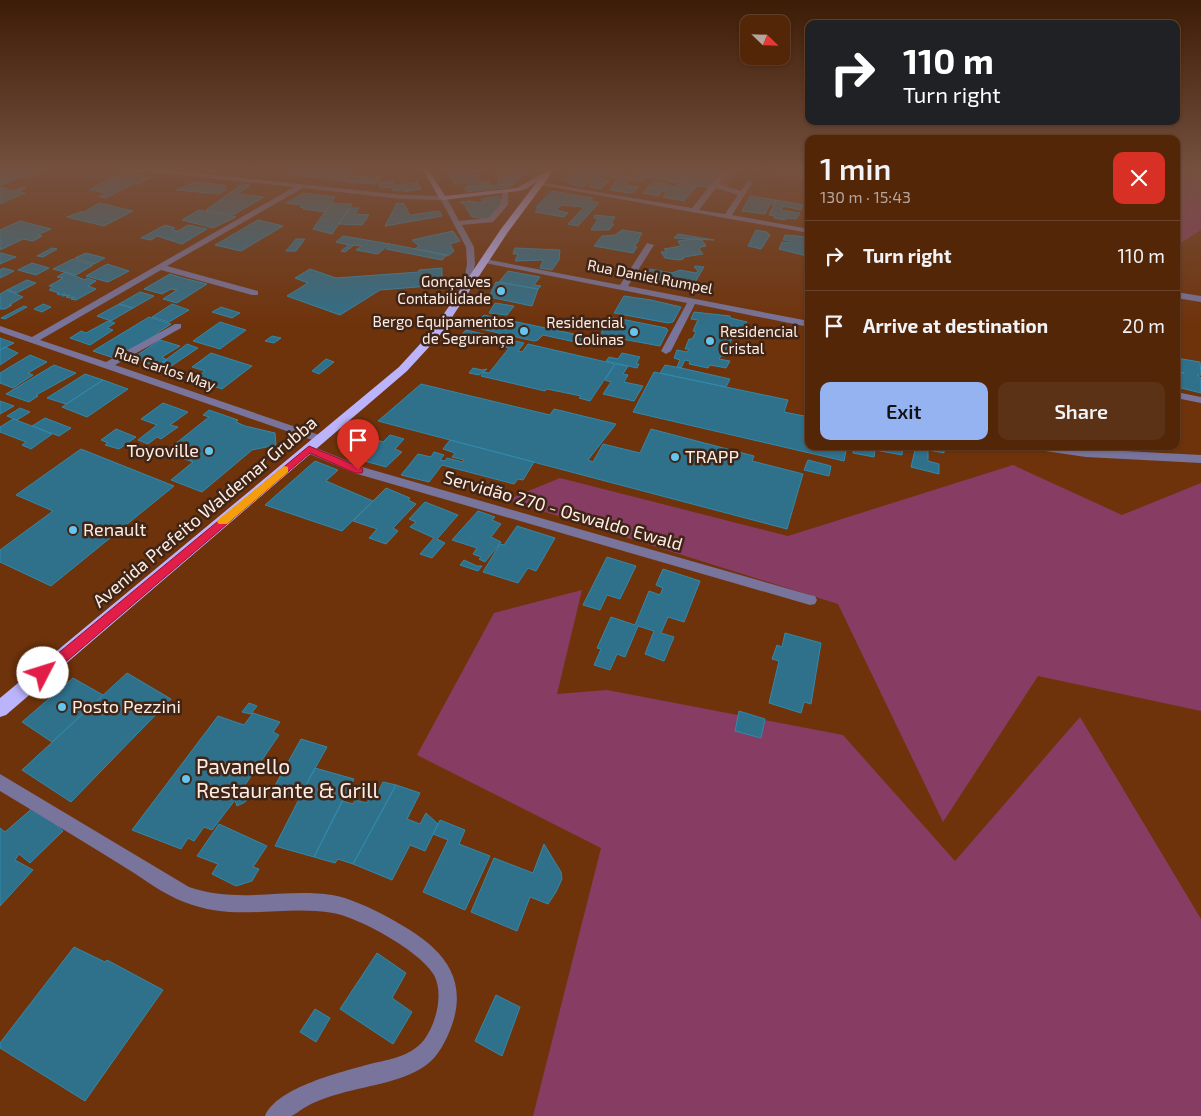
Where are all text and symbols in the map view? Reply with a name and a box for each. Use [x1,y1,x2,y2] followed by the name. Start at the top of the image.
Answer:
[740,15,790,65] north arrow
[740,15,790,65] map controls
[903,39,994,81] text: 110 m
[820,40,885,105] icon: right
[903,81,1001,107] text: Turn right
[820,150,891,186] text: 1 min
[1113,152,1165,204] button: close
[820,187,911,206] text: 130 m · 15:43
[820,242,848,270] icon: right
[863,244,951,267] text: Turn right
[1118,244,1165,267] text: 110 m
[586,255,715,297] street label: Rua Daniel Rumpel
[397,272,491,307] place label: Gonçalves Contabilidade
[495,285,507,297] marker: Gonçalves Contabilidade
[373,312,514,348] place label: Bergo Equipamentos de Segurança
[820,312,848,340] icon: arrive
[546,313,625,348] place label: Residencial Colinas
[863,314,1048,337] text: Arrive at destination
[1122,314,1165,337] text: 20 m
[720,322,798,357] place label: Residencial Cristal
[518,325,530,337] marker: Bergo Equipamentos de Segurança
[628,326,640,338] marker: Residencial Colinas
[704,335,716,347] marker: Residencial Cristal
[113,342,218,394] street label: Rua Carlos May
[820,382,988,440] button: Exit
[998,382,1165,440] button: Share
[88,411,321,612] street label: Avenida Prefeito Waldemar Grubba
[337,419,379,470] pin
[344,426,372,454] icon: arrive
[127,439,199,461] place label: Toyoville
[203,445,215,457] marker: Toyoville
[685,445,739,467] place label: TRAPP
[669,451,681,463] marker: TRAPP
[441,465,685,555] street label: Servidão 270 - Oswaldo Ewald
[83,518,147,540] place label: Renault
[67,524,79,536] marker: Renault
[16,646,68,698] position arrow
[72,695,181,717] place label: Posto Pezzini
[56,701,68,713] marker: Posto Pezzini
[196,753,379,802] place label: Pavanello Restaurante & Grill
[180,773,192,785] marker: Pavanello Restaurante & Grill

